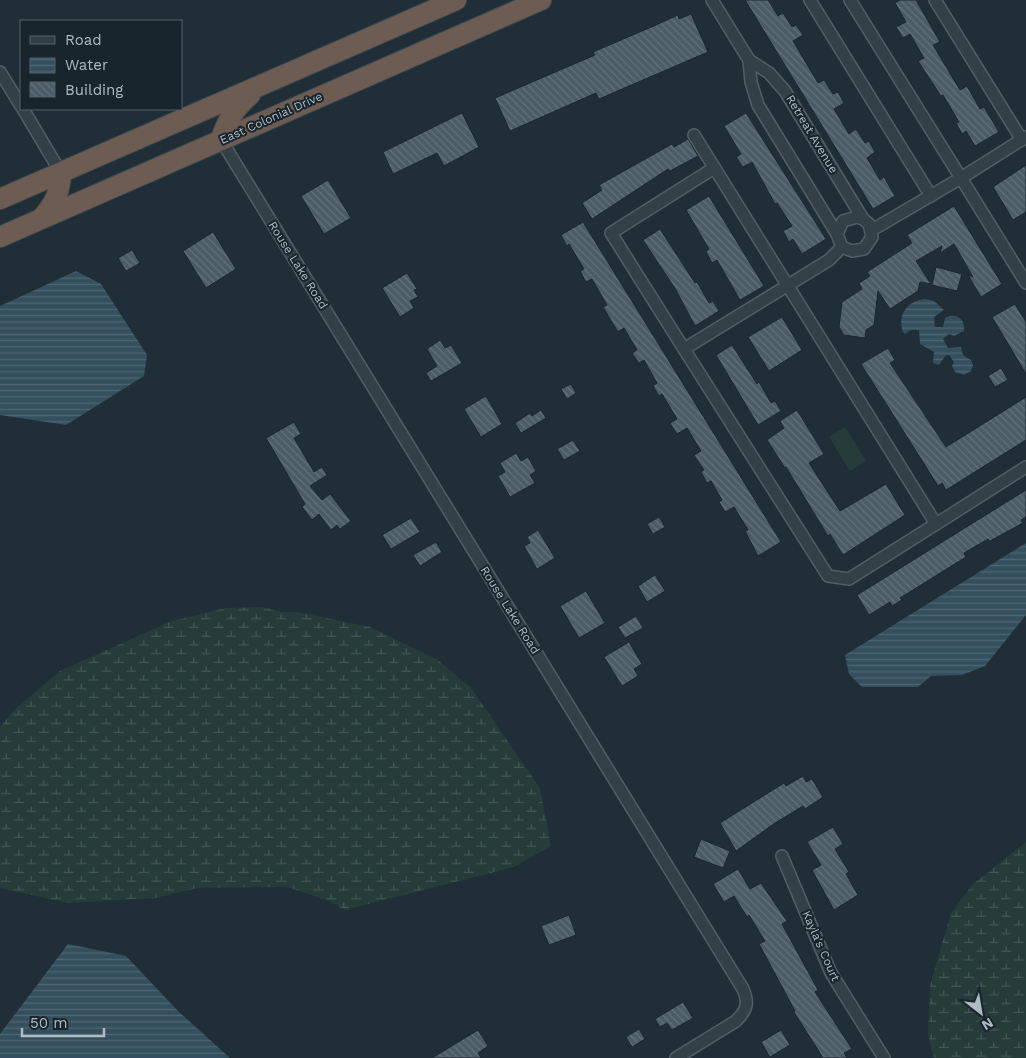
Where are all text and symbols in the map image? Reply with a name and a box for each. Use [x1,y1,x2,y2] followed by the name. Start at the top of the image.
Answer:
[20,20,182,110] legend
[65,31,102,49] text: Road
[65,56,108,74] text: Water
[65,81,123,99] text: Building
[218,89,325,147] street label: East Colonial Drive
[783,92,841,176] street label: Retreat Avenue
[265,219,331,311] street label: Rouse Lake Road
[477,564,543,656] street label: Rouse Lake Road
[799,909,843,983] street label: Kayla's Court
[956,988,1006,1038] north arrow
[22,1006,105,1038] scale bar
[30,1014,67,1032] text: 50 m
[979,1015,996,1034] text: N

